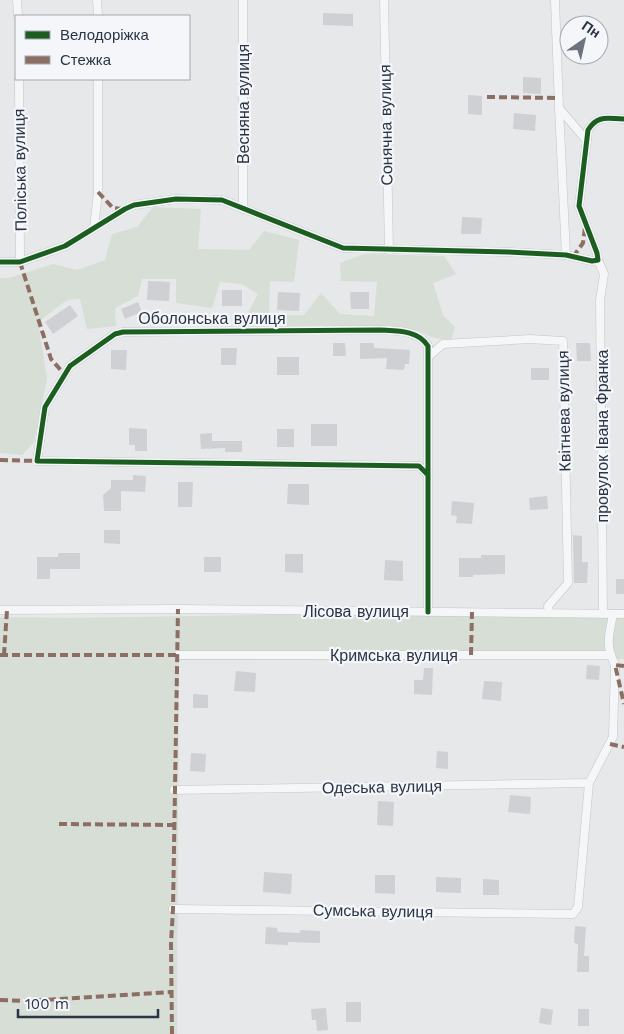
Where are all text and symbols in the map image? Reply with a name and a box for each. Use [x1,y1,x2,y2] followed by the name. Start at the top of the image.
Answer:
[15,15,190,80] legend
[559,15,609,65] north arrow
[579,17,603,41] text: Пн
[60,26,149,44] text: Велодоріжка
[234,44,253,164] street label: Весняна вулиця
[60,51,112,69] text: Стежка
[375,64,397,186] street label: Сонячна вулиця
[9,108,31,232] street label: Поліська вулиця
[138,309,286,328] street label: Оболонська вулиця
[593,349,612,523] street label: провулок Івана Франка
[553,350,575,472] street label: Квітнева вулиця
[303,602,409,621] street label: Лісова вулиця
[330,646,458,665] street label: Кримська вулиця
[322,776,442,798] street label: Одеська вулиця
[313,900,433,922] street label: Сумська вулиця
[18,986,158,1018] scale bar
[25,995,69,1013] text: 100 m

